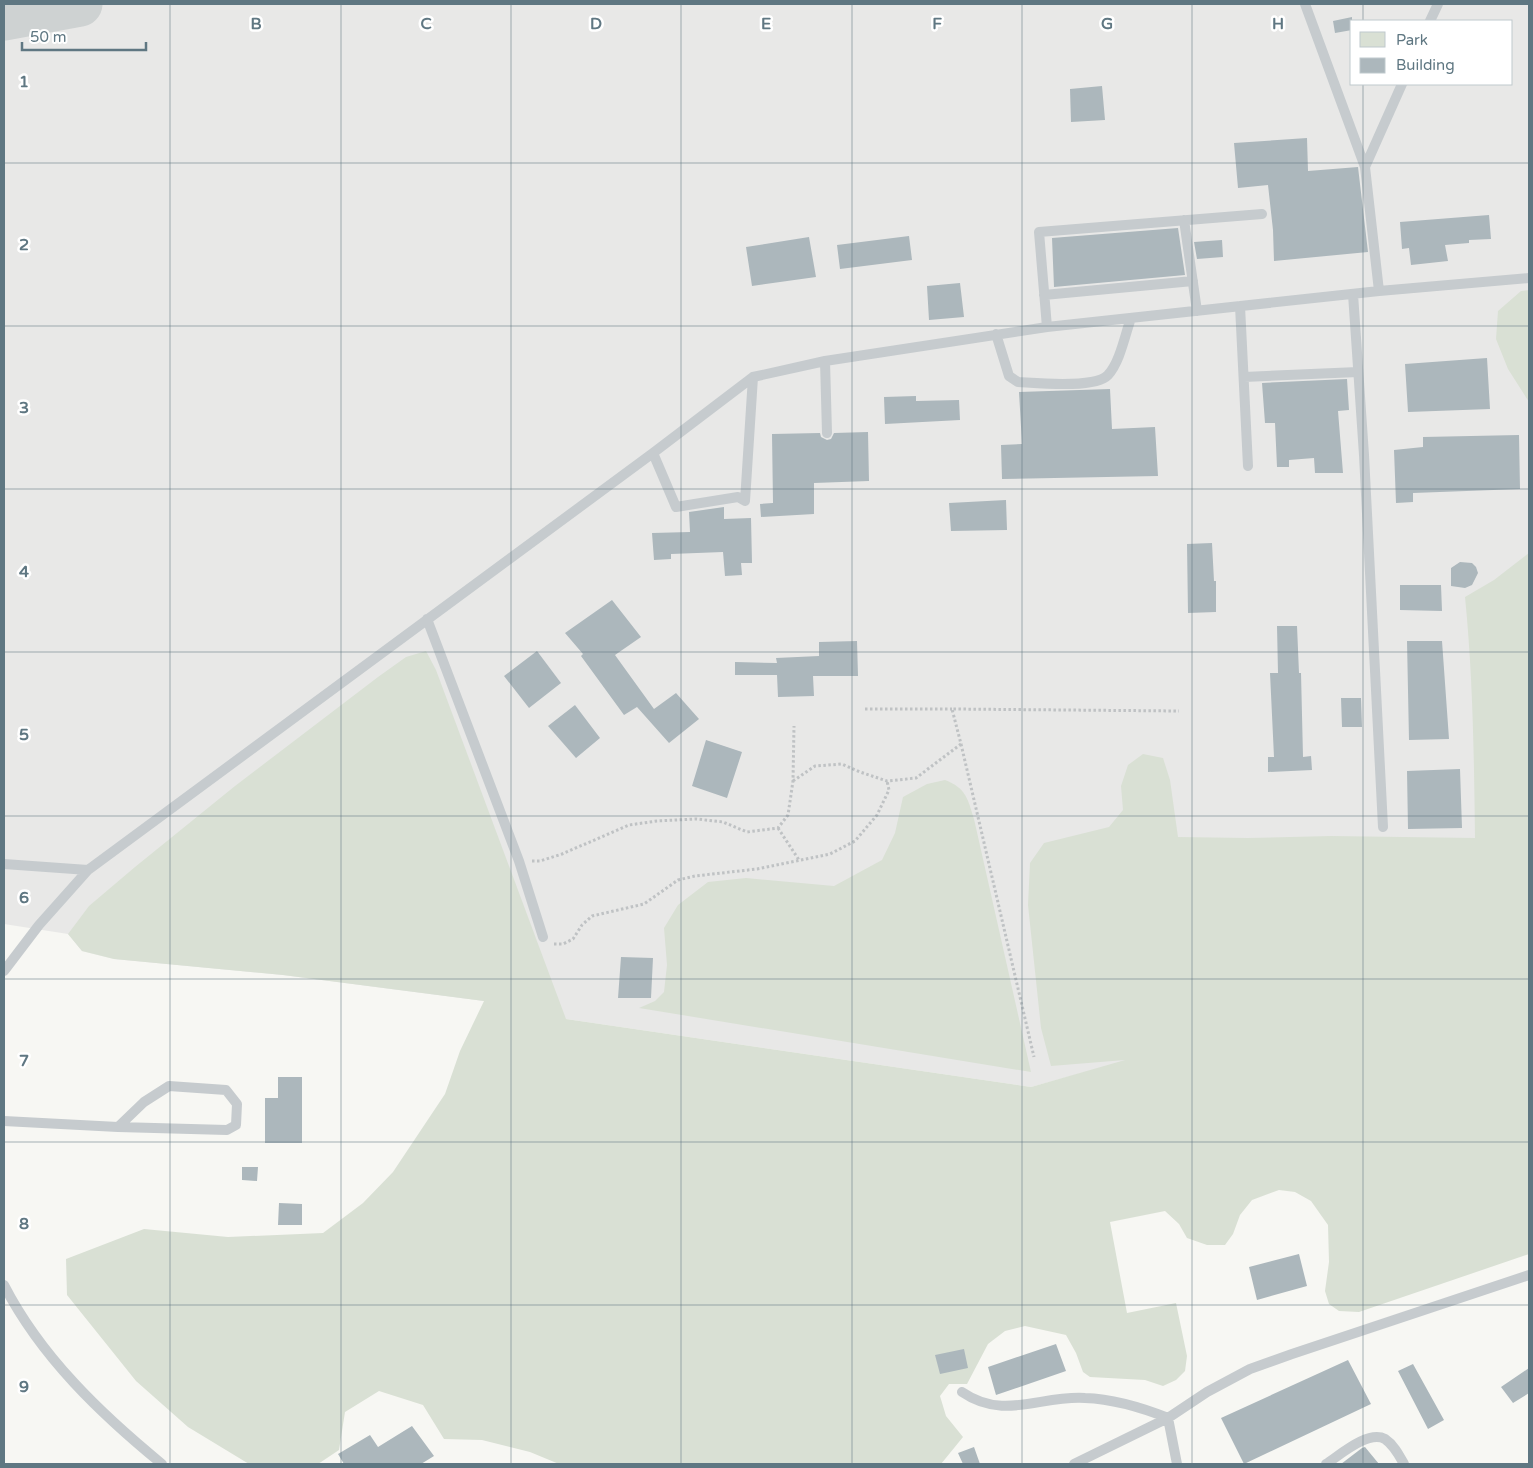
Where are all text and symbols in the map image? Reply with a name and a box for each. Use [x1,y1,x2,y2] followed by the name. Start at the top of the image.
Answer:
[250,14,262,34] text: B
[420,14,432,34] text: C
[590,14,602,34] text: D
[761,14,771,34] text: E
[932,14,942,34] text: F
[1101,14,1113,34] text: G
[1272,14,1284,34] text: H
[22,20,146,52] scale bar
[1350,20,1513,85] legend
[30,28,67,46] text: 50 m
[1396,31,1428,49] text: Park
[1396,56,1455,74] text: Building
[19,72,29,92] text: 1
[19,235,29,255] text: 2
[19,398,29,418] text: 3
[19,562,29,582] text: 4
[19,725,29,745] text: 5
[19,888,29,908] text: 6
[19,1051,29,1071] text: 7
[19,1214,29,1234] text: 8
[19,1377,29,1397] text: 9

